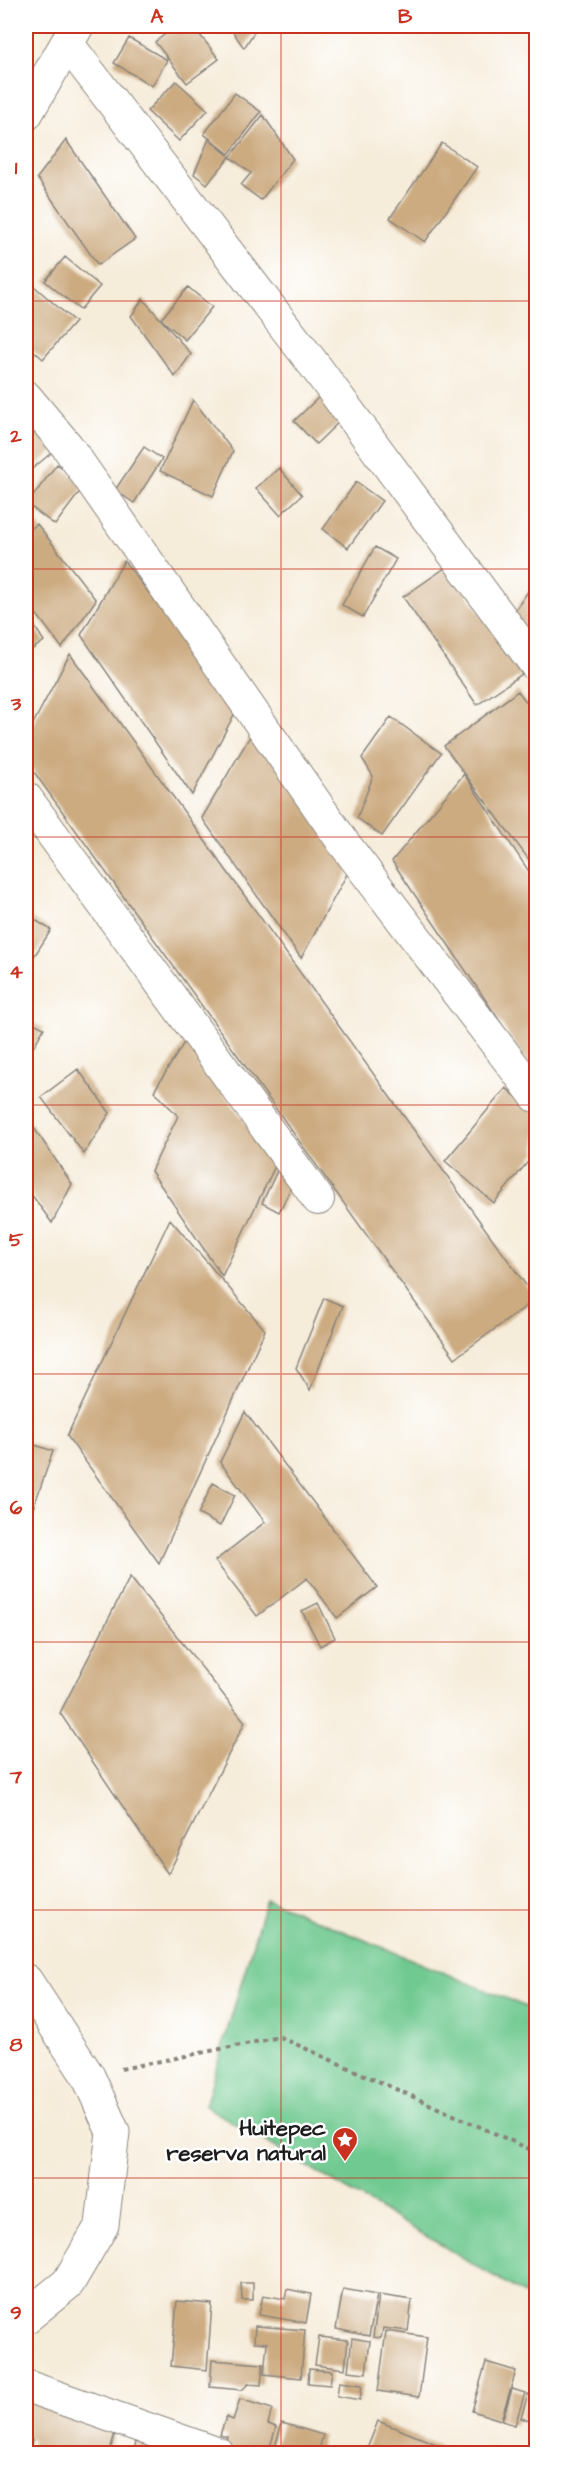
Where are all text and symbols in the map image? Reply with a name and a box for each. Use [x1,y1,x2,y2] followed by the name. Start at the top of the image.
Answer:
[151,3,164,31] text: A
[398,3,413,31] text: B
[15,154,18,182] text: 1
[9,422,22,450] text: 2
[10,690,22,718] text: 3
[9,958,23,986] text: 4
[9,1226,24,1254] text: 5
[10,1494,23,1522] text: 6
[9,1763,23,1791] text: 7
[10,2031,23,2059] text: 8
[166,2113,327,2169] place label: Huitepec reserva natural
[330,2125,360,2163] place icon: Huitepec reserva natural
[10,2299,22,2327] text: 9

